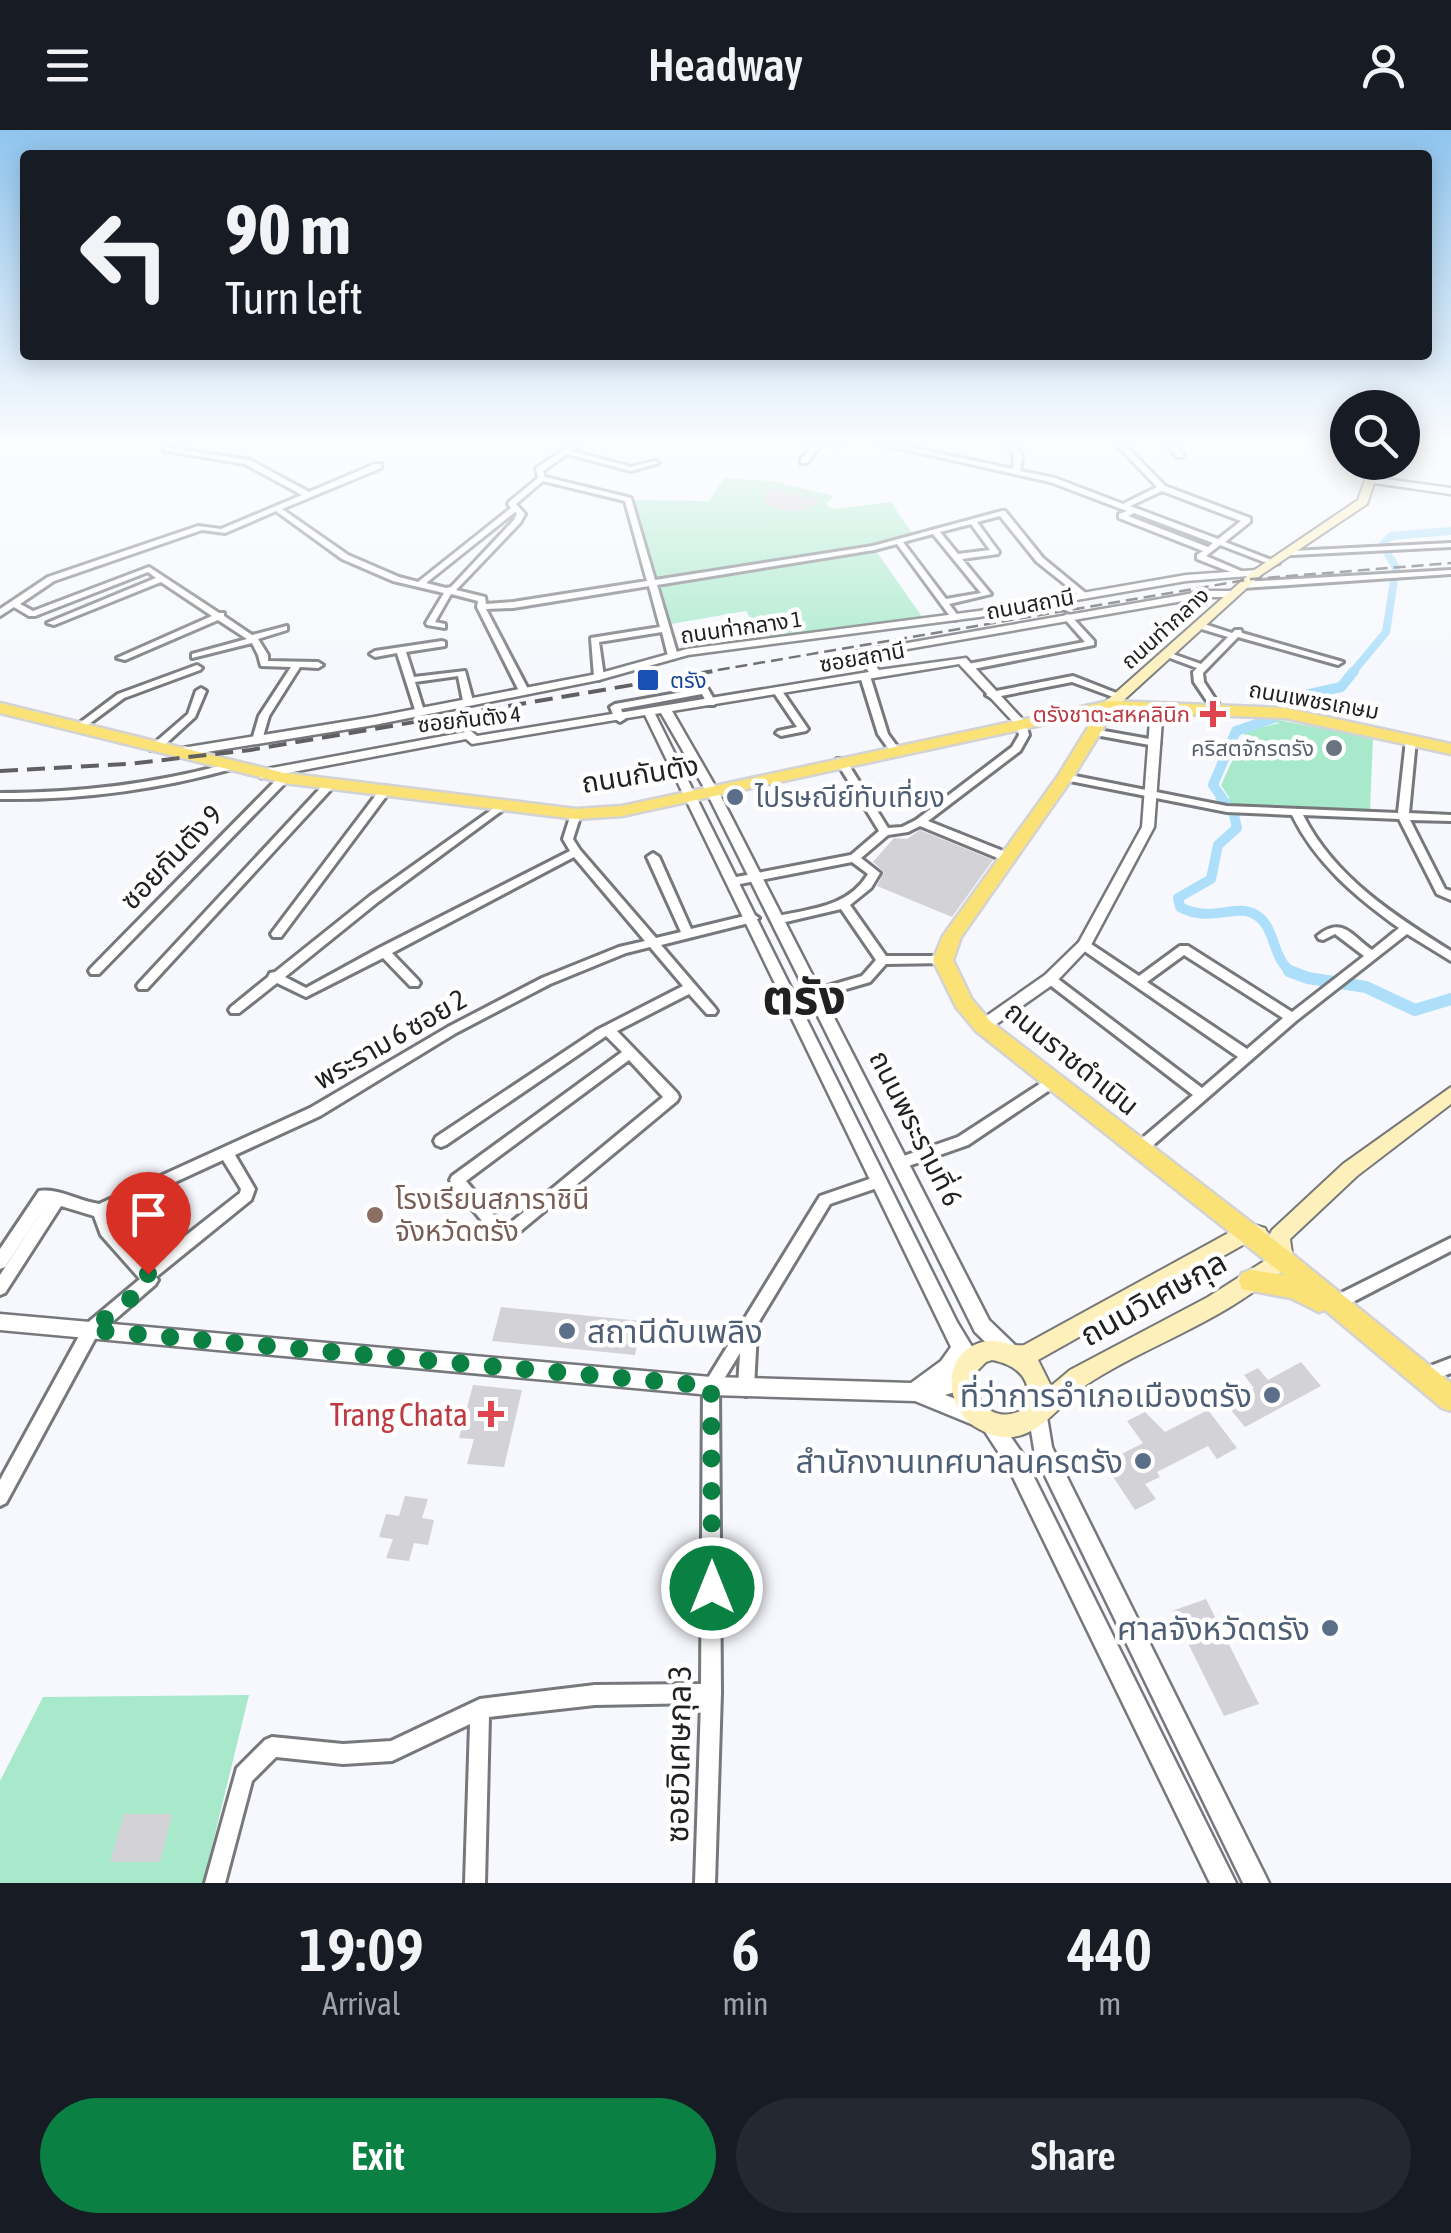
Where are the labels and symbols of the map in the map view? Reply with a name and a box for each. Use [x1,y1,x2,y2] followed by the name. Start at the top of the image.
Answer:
[1116,582,1214,674] street label: ถนนท่ากลาง
[984,584,1076,624] street label: ถนนสถานี
[679,606,803,648] street label: ถนนท่ากลาง 1
[817,637,907,677] street label: ซอยสถานี
[635,667,661,693] marker: ตรัง
[670,667,707,693] place label: ตรัง
[1247,676,1381,724] street label: ถนนเพชรเกษม
[416,701,522,737] street label: ซอยกันตัง 4
[1033,701,1190,727] place label: ตรังชาตะสหคลินิก
[1200,701,1226,727] marker: ตรังชาตะสหคลินิก
[1191,735,1314,761] place label: คริสตจักรตรัง
[1323,737,1345,759] marker: คริสตจักรตรัง
[579,749,701,799] street label: ถนนกันตัง
[754,778,945,813] place label: ไปรษณีย์ทับเที่ยง
[724,786,746,808] marker: ไปรษณีย์ทับเที่ยง
[114,798,228,916] street label: ซอยกันตัง 9
[762,969,846,1024] district label: ตรัง
[308,982,472,1096] street label: พระราม 6 ซอย 2
[999,994,1145,1122] street label: ถนนราชดำเนิน
[863,1044,972,1211] street label: ถนนพระรามที่ 6
[106,1172,191,1275] pin
[395,1183,589,1247] place label: โรงเรียนสภาราชินี จังหวัดตรัง
[364,1204,386,1226] marker: โรงเรียนสภาราชินี จังหวัดตรัง
[1073,1243,1233,1354] street label: ถนนวิเศษกุล
[587,1313,763,1350] place label: สถานีดับเพลิง
[556,1320,578,1342] marker: สถานีดับเพลิง
[960,1374,1252,1414] place label: ที่ว่าการอำเภอเมืองตรัง
[1261,1384,1283,1406] marker: ที่ว่าการอำเภอเมืองตรัง
[330,1396,468,1433] place label: Trang Chata
[478,1401,504,1427] marker: Trang Chata
[795,1443,1123,1480] place label: สำนักงานเทศบาลนครตรัง
[1132,1450,1154,1472] marker: สำนักงานเทศบาลนครตรัง
[660,1536,764,1640] position arrow
[1117,1610,1310,1647] place label: ศาลจังหวัดตรัง
[1319,1617,1341,1639] marker: ศาลจังหวัดตรัง
[658,1665,699,1843] street label: ซอยวิเศษกุล 3

